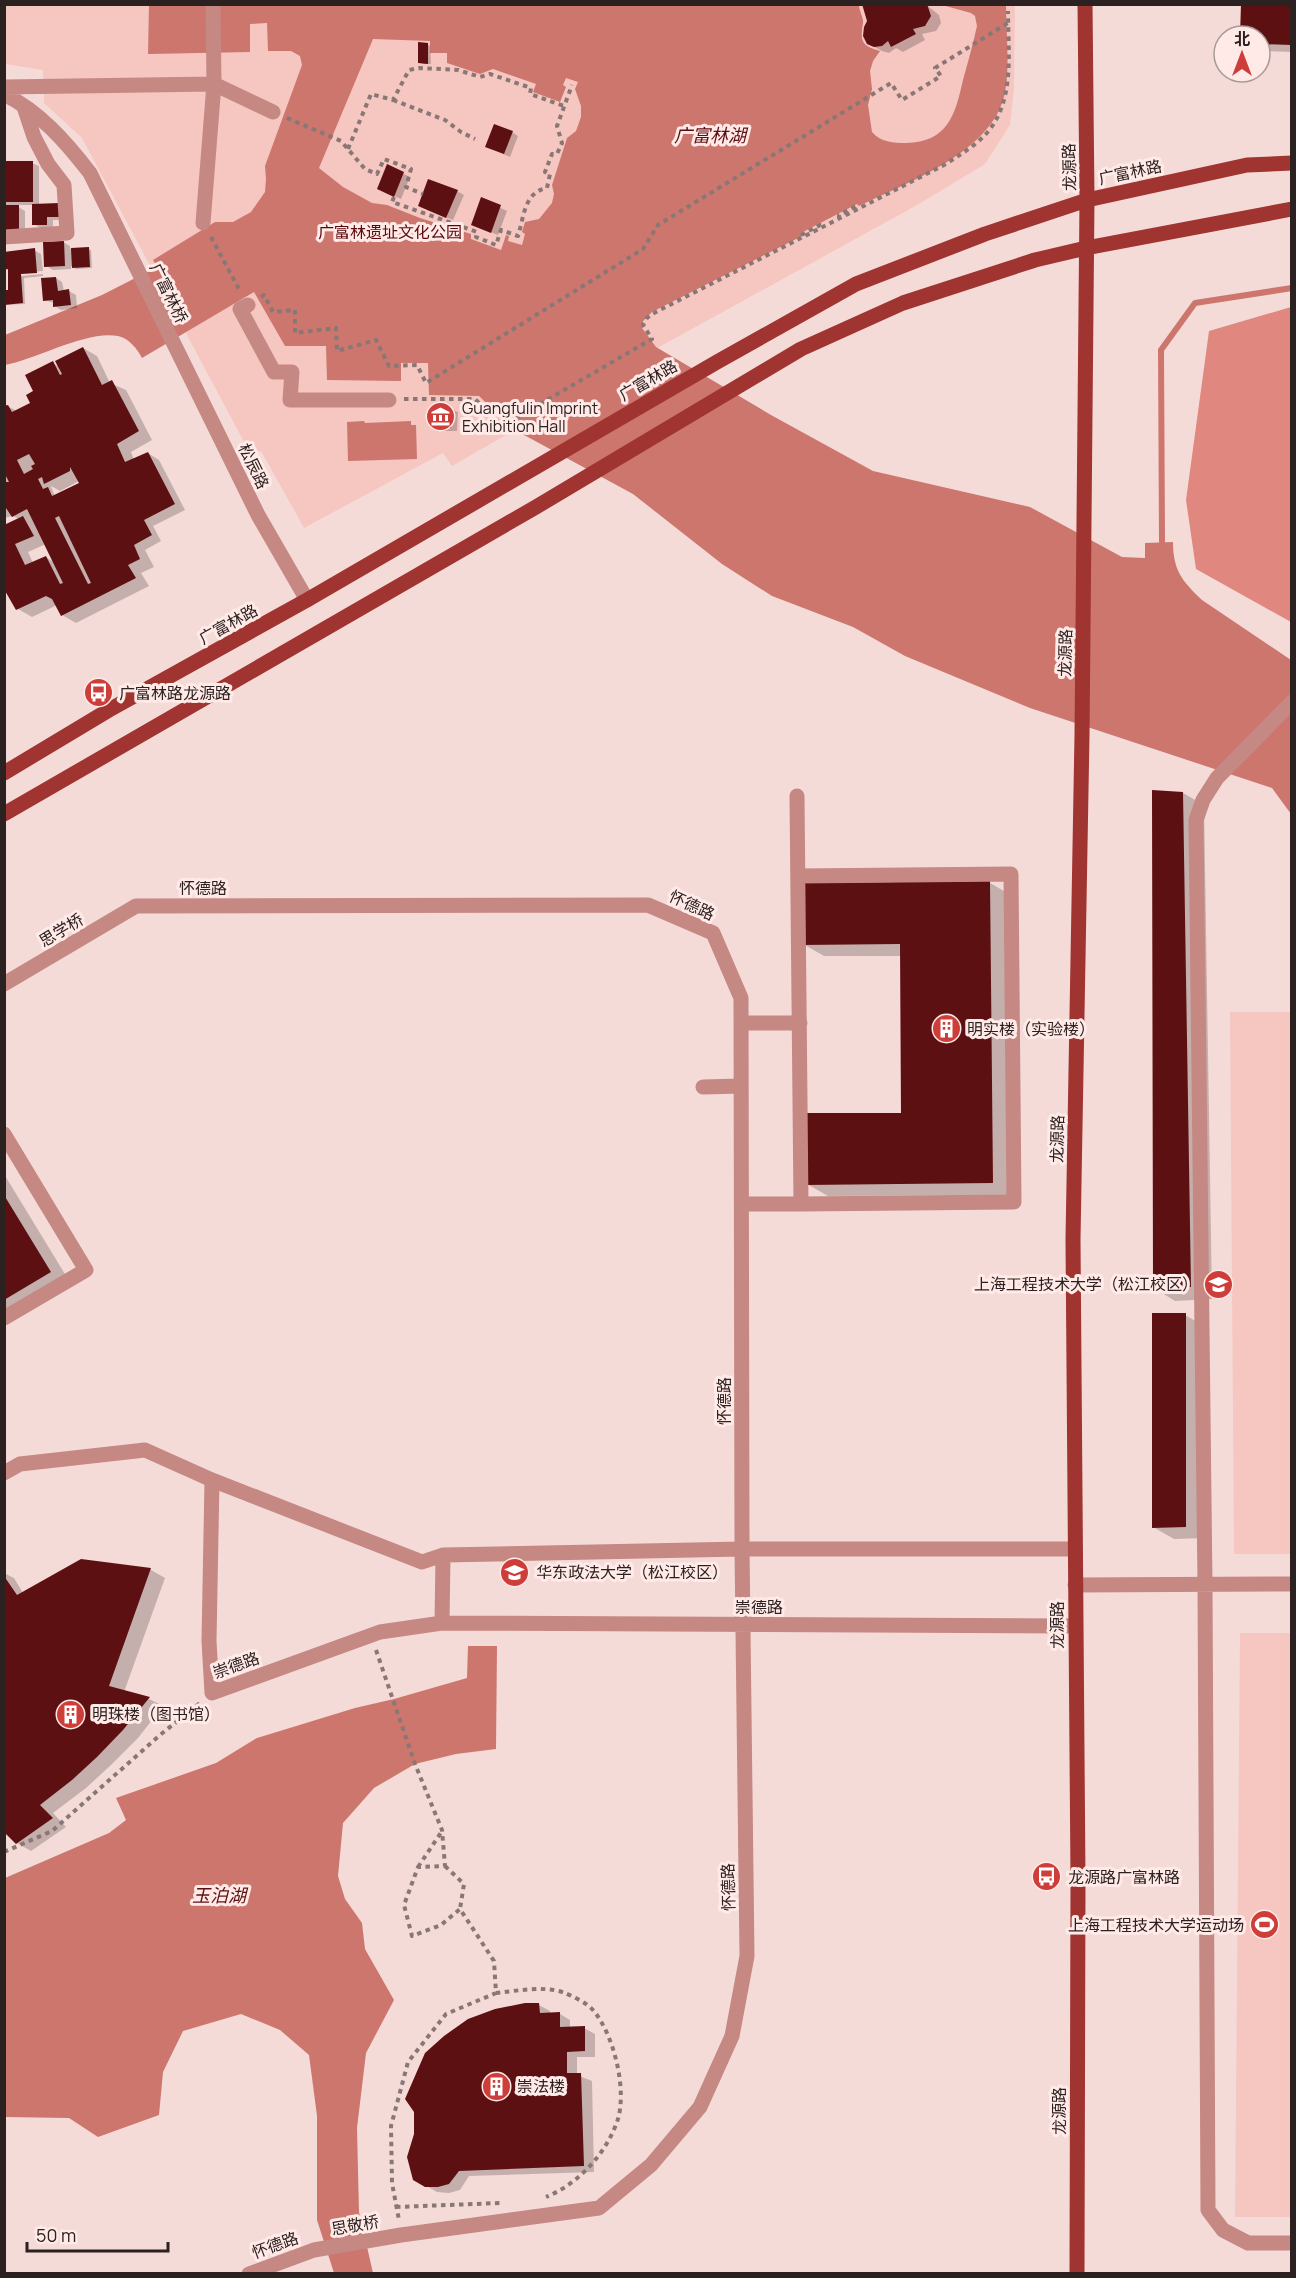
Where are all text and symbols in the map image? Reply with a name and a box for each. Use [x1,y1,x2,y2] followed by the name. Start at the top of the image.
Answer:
[1212,24,1272,84] north arrow
[1234,28,1250,50] text: 北
[674,123,749,147] water label: 广富林湖
[1058,143,1080,191] street label: 龙源路
[1096,155,1164,189] street label: 广富林路
[318,221,462,243] park label: 广富林遗址文化公园
[145,259,193,327] street label: 广富林桥
[615,354,681,406] street label: 广富林路
[462,397,598,437] place label: Guangfulin Imprint Exhibition Hall
[425,401,457,433] museum icon: Guangfulin Imprint Exhibition Hall
[234,440,274,492] street label: 松辰路
[195,599,261,649] street label: 广富林路
[1054,629,1076,677] street label: 龙源路
[82,677,114,709] bus stop icon: 广富林路龙源路
[119,682,231,704] place label: 广富林路龙源路
[179,877,227,899] street label: 怀德路
[666,885,718,925] street label: 怀德路
[35,908,87,952] street label: 思学桥
[930,1013,962,1045] building icon: 明实楼（实验楼）
[967,1018,1095,1040] place label: 明实楼（实验楼）
[1046,1115,1068,1163] street label: 龙源路
[1203,1268,1235,1300] school or university icon: 上海工程技术大学（松江校区）
[974,1273,1198,1295] place label: 上海工程技术大学（松江校区）
[713,1377,735,1425] street label: 怀德路
[499,1556,531,1588] school or university icon: 华东政法大学（松江校区）
[536,1561,728,1583] place label: 华东政法大学（松江校区）
[735,1596,783,1618] street label: 崇德路
[1046,1601,1068,1649] street label: 龙源路
[210,1646,262,1684] street label: 崇德路
[55,1698,87,1730] building icon: 明珠楼（图书馆）
[92,1703,220,1725] place label: 明珠楼（图书馆）
[1031,1861,1063,1893] bus stop icon: 龙源路广富林路
[717,1863,739,1911] street label: 怀德路
[1068,1866,1180,1888] place label: 龙源路广富林路
[192,1883,249,1907] water label: 玉泊湖
[1249,1909,1281,1941] sports icon: 上海工程技术大学运动场
[1068,1914,1244,1936] place label: 上海工程技术大学运动场
[480,2070,512,2102] building icon: 崇法楼
[517,2075,565,2097] place label: 崇法楼
[1048,2087,1070,2135] street label: 龙源路
[329,2210,381,2240] street label: 思敬桥
[27,2215,168,2253] scale bar
[36,2223,76,2247] text: 50 m
[249,2226,301,2264] street label: 怀德路

